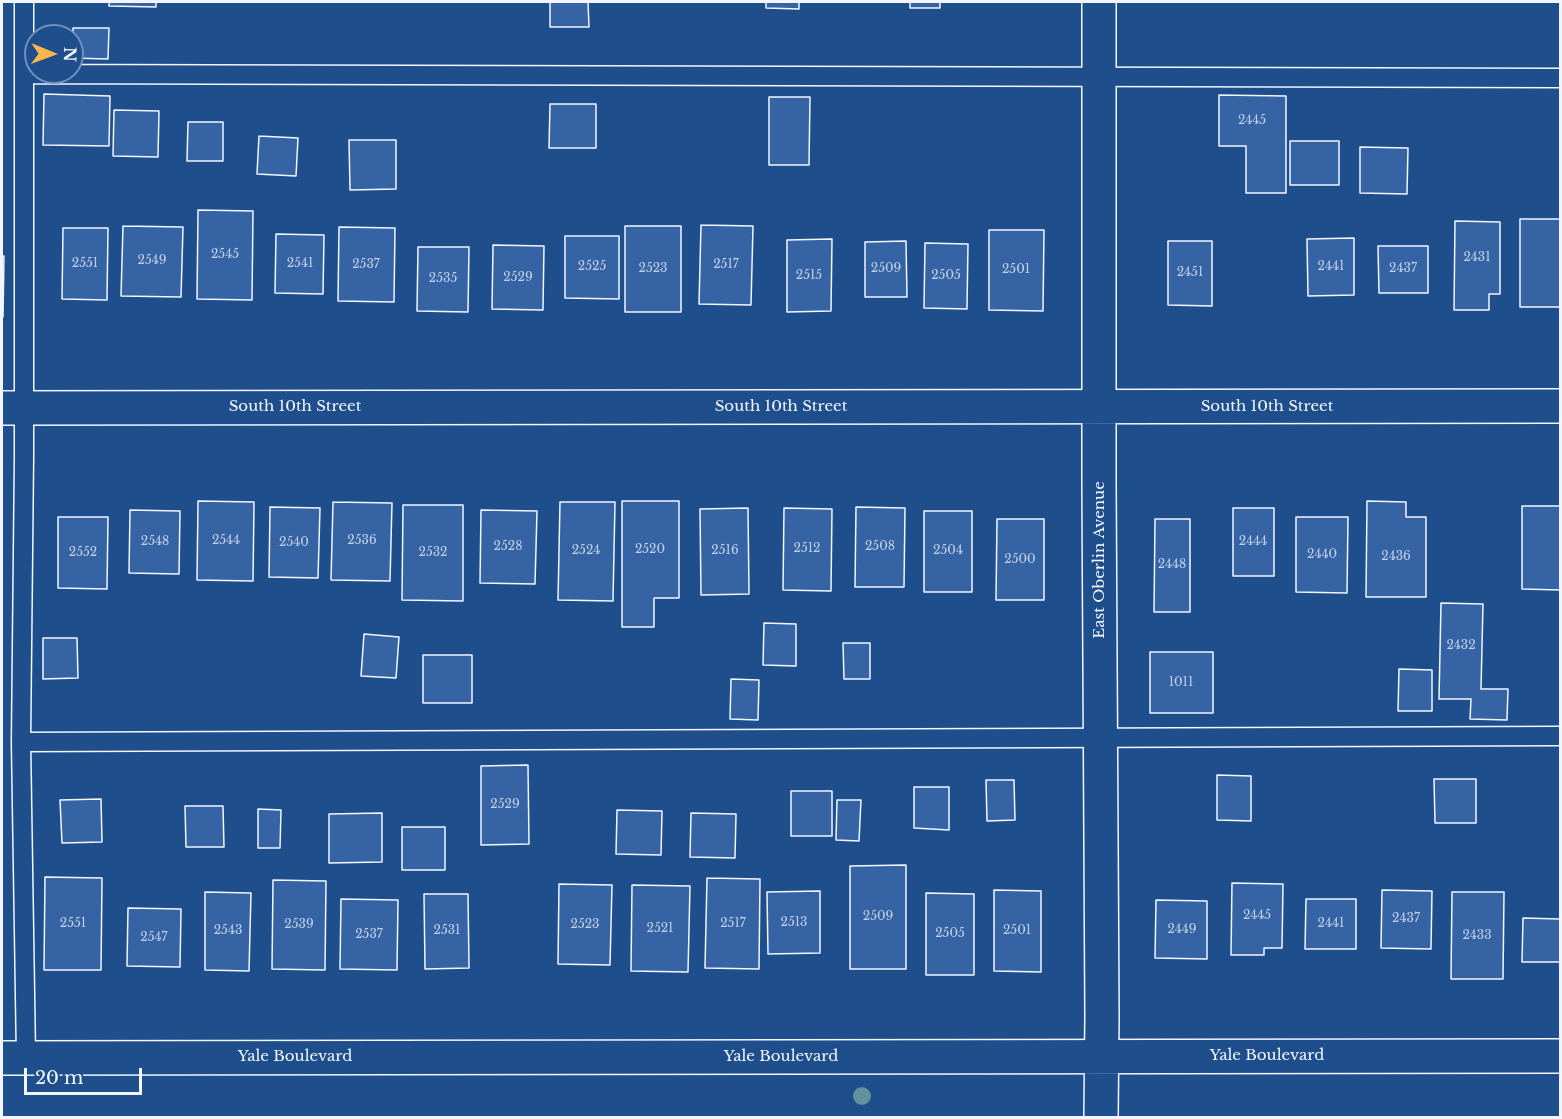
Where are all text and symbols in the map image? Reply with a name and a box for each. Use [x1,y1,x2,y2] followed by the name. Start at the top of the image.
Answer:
[24,24,84,84] north arrow
[60,47,80,62] text: N
[1238,114,1266,128] house number: 2445
[211,248,239,262] house number: 2545
[1463,251,1491,265] house number: 2431
[138,254,166,268] house number: 2549
[72,257,98,271] house number: 2551
[287,257,313,271] house number: 2541
[352,258,380,272] house number: 2537
[713,258,739,272] house number: 2517
[578,260,606,274] house number: 2525
[1318,260,1344,274] house number: 2441
[639,262,667,276] house number: 2523
[871,262,901,276] house number: 2509
[1389,262,1417,276] house number: 2437
[1002,263,1030,277] house number: 2501
[1177,266,1203,280] house number: 2451
[796,269,822,283] house number: 2515
[931,269,961,283] house number: 2505
[503,271,533,285] house number: 2529
[429,272,457,286] house number: 2535
[229,398,361,416] street label: South 10th Street
[715,398,847,416] street label: South 10th Street
[1201,398,1333,416] street label: South 10th Street
[1091,481,1109,639] street label: East Oberlin Avenue
[212,534,240,548] house number: 2544
[347,534,377,548] house number: 2536
[141,535,169,549] house number: 2548
[1239,535,1267,549] house number: 2444
[279,536,309,550] house number: 2540
[494,540,522,554] house number: 2528
[865,540,895,554] house number: 2508
[794,542,820,556] house number: 2512
[635,543,665,557] house number: 2520
[572,544,600,558] house number: 2524
[711,544,739,558] house number: 2516
[933,544,963,558] house number: 2504
[69,546,97,560] house number: 2552
[419,546,447,560] house number: 2532
[1307,548,1337,562] house number: 2440
[1381,550,1411,564] house number: 2436
[1004,553,1036,567] house number: 2500
[1158,558,1186,572] house number: 2448
[1446,639,1476,653] house number: 2432
[1169,676,1193,690] house number: 1011
[490,798,520,812] house number: 2529
[1243,909,1271,923] house number: 2445
[863,910,893,924] house number: 2509
[1392,912,1420,926] house number: 2437
[781,916,807,930] house number: 2513
[60,917,86,931] house number: 2551
[720,917,746,931] house number: 2517
[1318,917,1344,931] house number: 2441
[284,918,314,932] house number: 2539
[571,918,599,932] house number: 2523
[647,922,673,936] house number: 2521
[1167,923,1197,937] house number: 2449
[214,924,242,938] house number: 2543
[434,924,460,938] house number: 2531
[1003,924,1031,938] house number: 2501
[935,927,965,941] house number: 2505
[355,928,383,942] house number: 2537
[1462,929,1492,943] house number: 2433
[140,931,168,945] house number: 2547
[1210,1047,1324,1065] street label: Yale Boulevard
[238,1048,352,1066] street label: Yale Boulevard
[724,1048,838,1066] street label: Yale Boulevard
[27,1056,146,1094] scale bar
[35,1067,83,1089] text: 20 m

